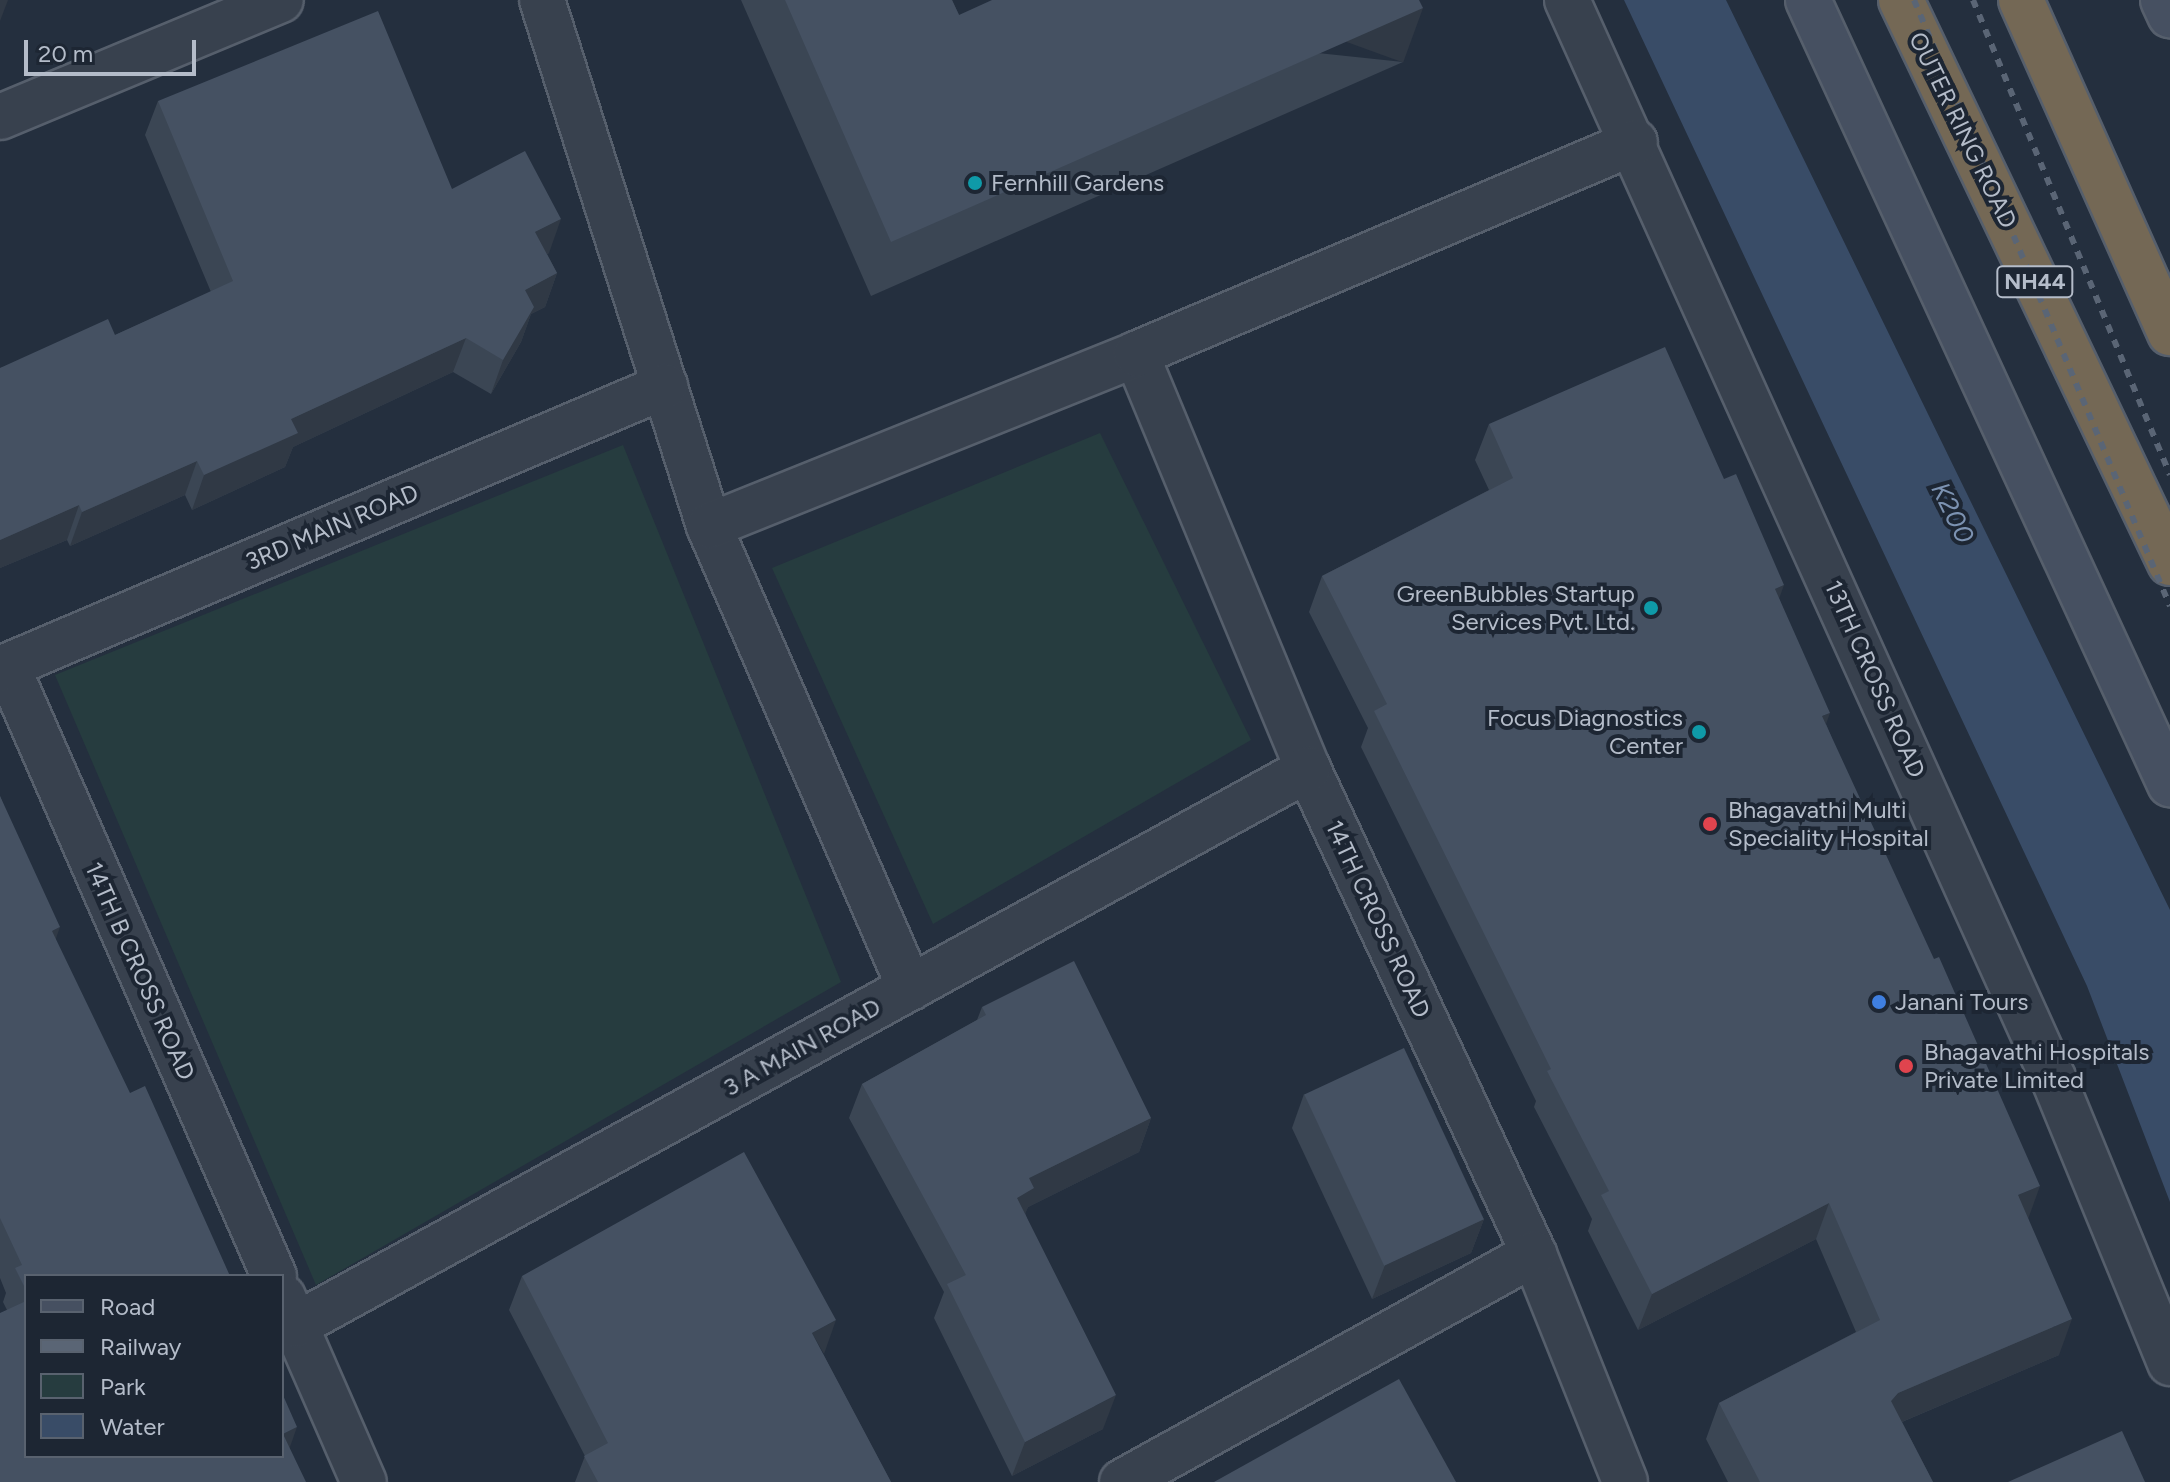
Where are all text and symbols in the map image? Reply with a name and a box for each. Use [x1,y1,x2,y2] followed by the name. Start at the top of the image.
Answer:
[28,24,200,74] scale bar
[1903,27,2023,233] street label: OUTER RING ROAD
[38,39,93,68] text: 20 m
[991,169,1164,197] place label: Fernhill Gardens
[966,174,984,192] marker: Fernhill Gardens
[1995,264,2075,300] road number: NH44
[241,478,423,576] street label: 3RD MAIN ROAD
[1924,478,1980,548] water label: K200
[1819,576,1931,782] street label: 13TH CROSS ROAD
[1397,580,1635,636] place label: GreenBubbles Startup Services Pvt. Ltd.
[1642,599,1660,617] marker: GreenBubbles Startup Services Pvt. Ltd.
[1487,704,1683,760] place label: Focus Diagnostics Center
[1690,723,1708,741] marker: Focus Diagnostics Center
[1728,796,1929,852] place label: Bhagavathi Multi Speciality Hospital
[1699,813,1721,835] marker: Bhagavathi Multi Speciality Hospital
[1320,816,1436,1022] street label: 14TH CROSS ROAD
[79,858,201,1084] street label: 14TH B CROSS ROAD
[1895,988,2028,1016] place label: Janani Tours
[718,992,886,1102] street label: 3 A MAIN ROAD
[1870,993,1888,1011] marker: Janani Tours
[1924,1038,2149,1094] place label: Bhagavathi Hospitals Private Limited
[1895,1055,1917,1077] marker: Bhagavathi Hospitals Private Limited
[24,1274,284,1458] legend
[100,1292,155,1321] text: Road
[100,1332,181,1361] text: Railway
[100,1372,146,1401] text: Park
[100,1412,165,1441] text: Water

